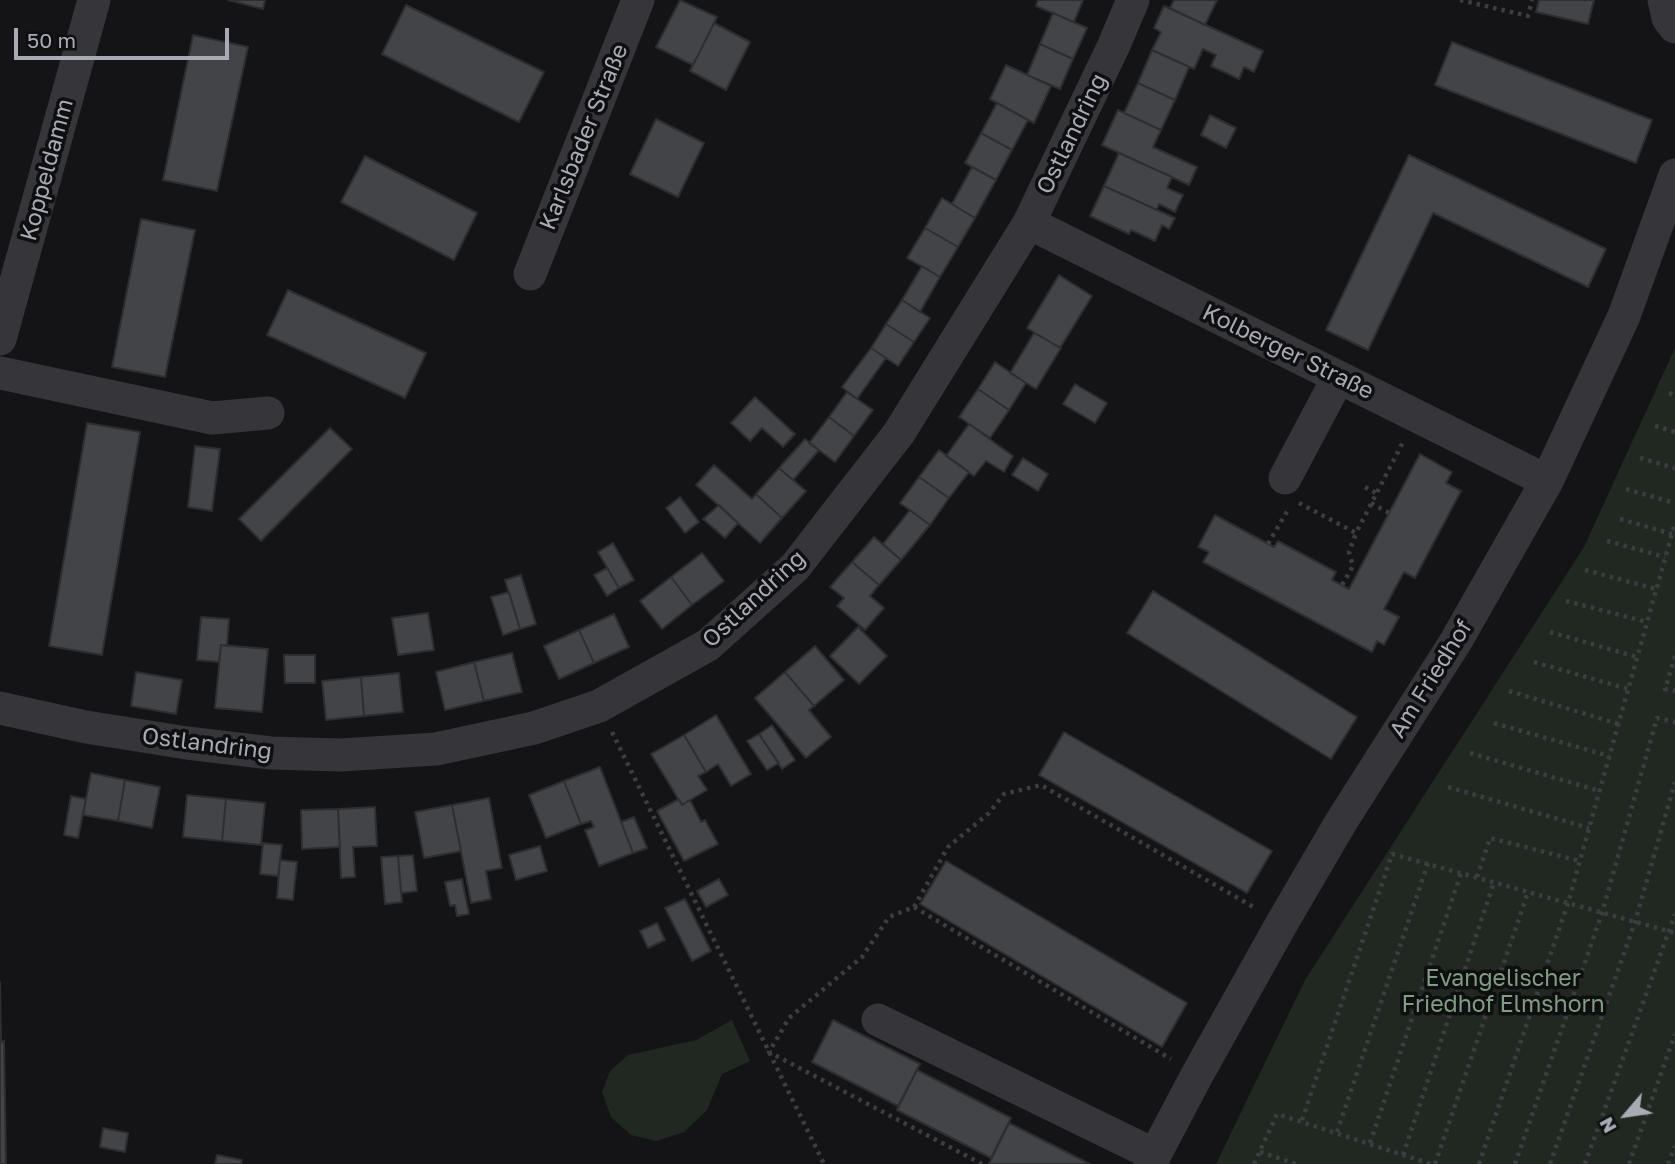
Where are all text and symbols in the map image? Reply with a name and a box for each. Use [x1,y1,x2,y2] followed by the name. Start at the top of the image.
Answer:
[18,14,233,58] scale bar
[27,27,76,53] text: 50 m
[534,40,634,234] street label: Karlsbader Straße
[1031,69,1113,199] street label: Ostlandring
[15,96,79,244] street label: Koppeldamm
[1198,299,1378,405] street label: Kolberger Straße
[697,544,811,654] street label: Ostlandring
[1384,615,1478,743] street label: Am Friedhof
[141,722,273,766] street label: Ostlandring
[1401,965,1605,1019] park label: Evangelischer Friedhof Elmshorn
[1591,1080,1661,1150] north arrow
[1594,1114,1621,1137] text: N

